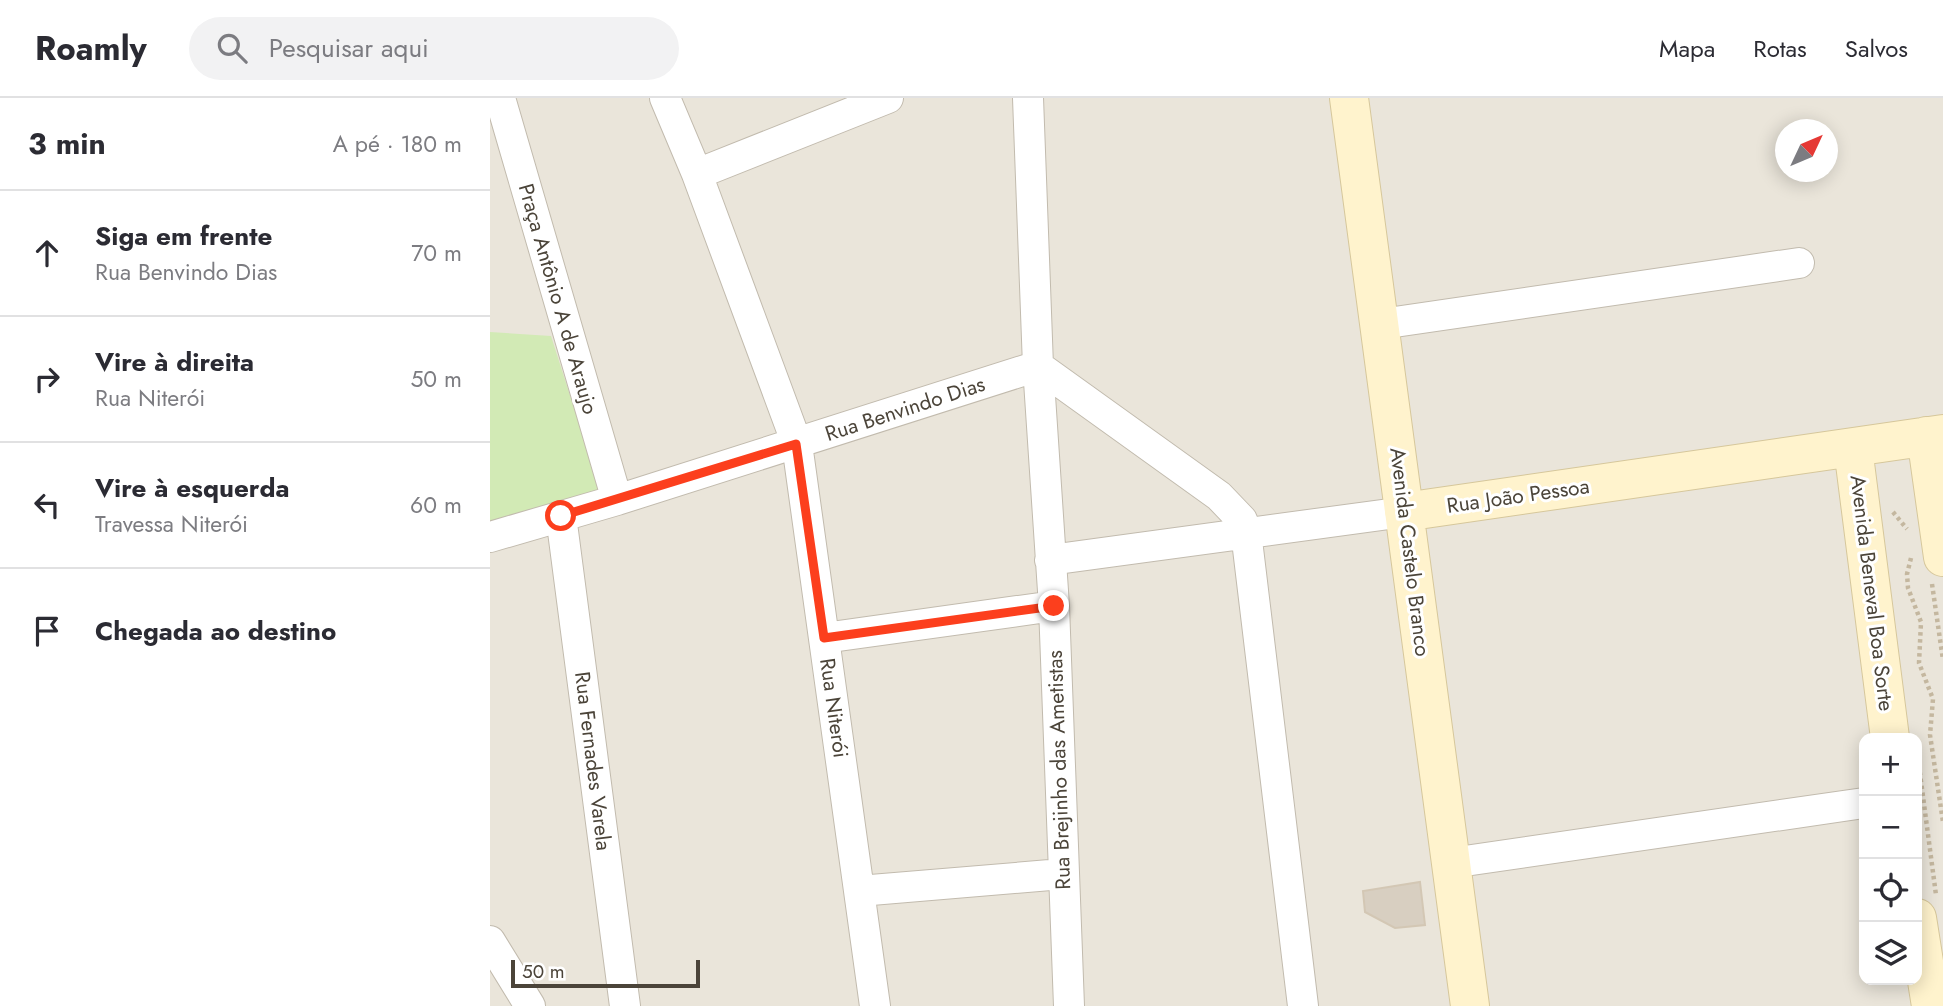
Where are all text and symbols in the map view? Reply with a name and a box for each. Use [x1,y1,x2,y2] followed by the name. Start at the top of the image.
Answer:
[189,17,679,80] search box
[35,25,147,72] text: Roamly
[213,29,251,67] icon: search
[269,29,429,67] text: Pesquisar aqui
[1659,31,1715,66] text: Mapa
[1753,31,1807,66] text: Rotas
[1845,31,1908,66] text: Salvos
[1775,119,1838,182] north arrow
[28,122,106,165] text: 3 min
[333,127,462,161] text: A pé · 180 m
[511,180,605,418] street label: Praça Antônio A de Araujo
[95,217,272,255] text: Siga em frente
[28,234,66,272] icon: ahead
[411,236,462,270] text: 70 m
[95,255,277,289] text: Rua Benvindo Dias
[95,343,254,381] text: Vire à direita
[28,360,66,398] icon: right
[410,362,462,396] text: 50 m
[821,369,989,449] street label: Rua Benvindo Dias
[95,381,205,415] text: Rua Niterói
[1382,446,1438,658] street label: Avenida Castelo Branco
[95,469,290,507] text: Vire à esquerda
[1445,471,1591,521] street label: Rua João Pessoa
[1843,473,1901,713] street label: Avenida Beneval Boa Sorte
[28,486,66,524] icon: left
[410,488,462,522] text: 60 m
[545,500,576,531] route start
[95,507,248,541] text: Travessa Niterói
[1038,590,1069,621] route end
[28,612,66,650] icon: arrive
[95,612,336,650] text: Chegada ao destino
[1040,650,1078,890] street label: Rua Brejinho das Ametistas
[812,656,856,760] street label: Rua Niterói
[567,670,619,852] street label: Rua Fernades Varela
[1859,733,1922,985] map controls
[1859,733,1922,796] button: +
[1859,796,1922,859] button: −
[1859,859,1922,922] button: locate
[1859,922,1922,985] button: layers
[511,957,700,989] scale bar
[522,958,565,985] text: 50 m

